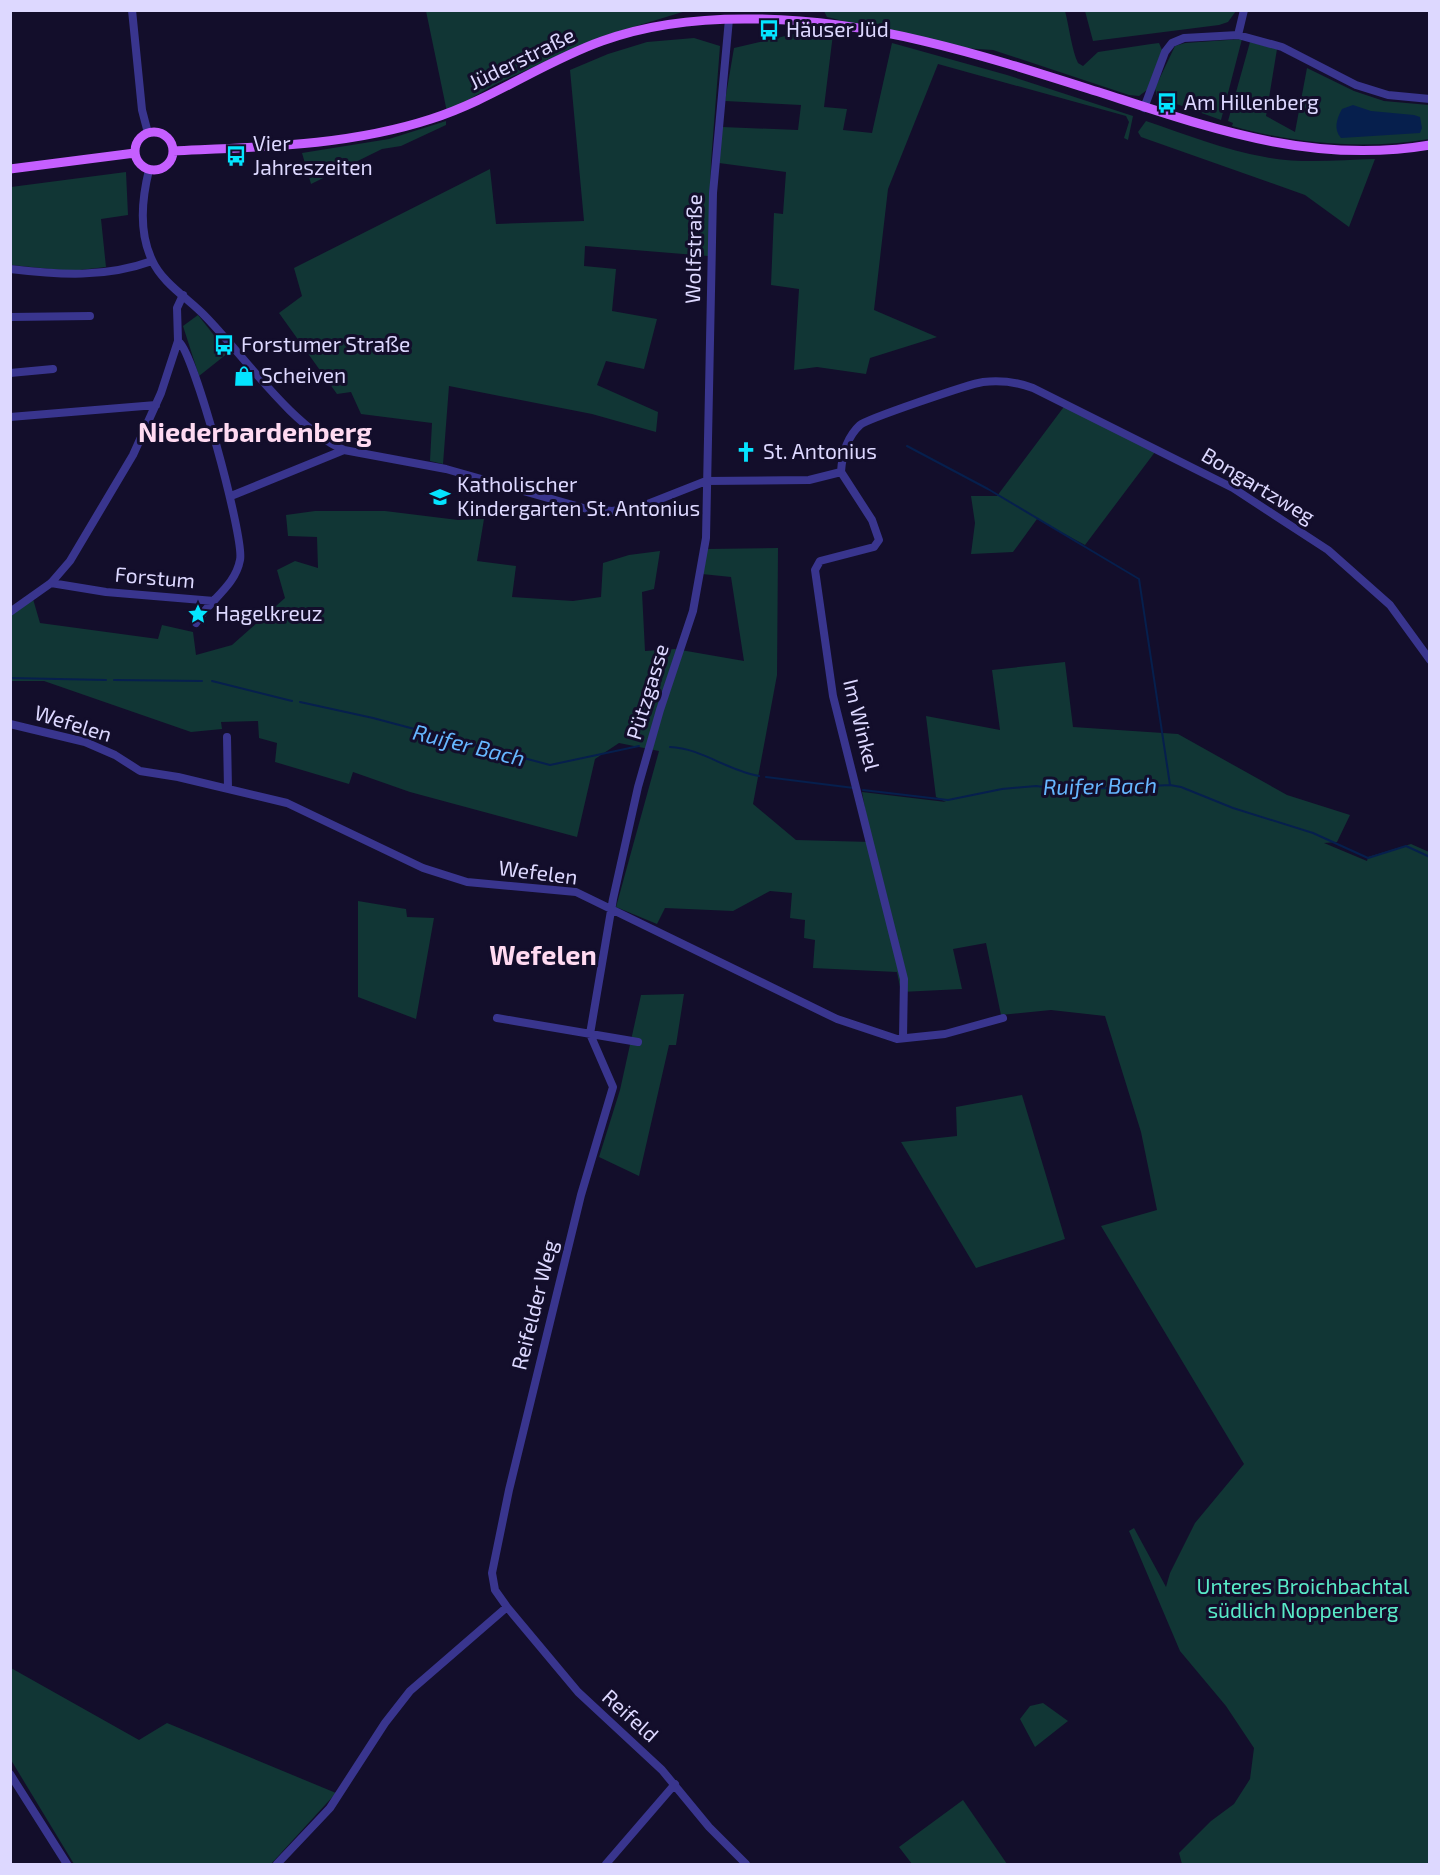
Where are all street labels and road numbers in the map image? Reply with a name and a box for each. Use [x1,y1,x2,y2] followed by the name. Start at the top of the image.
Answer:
[464,21,578,94] street label: Jüderstraße
[679,194,706,304] street label: Wolfstraße
[1198,441,1320,528] street label: Bongartzweg
[114,561,196,592] street label: Forstum
[620,641,673,742] street label: Pützgasse
[839,676,886,774] street label: Im Winkel
[32,699,115,746] street label: Wefelen
[497,854,579,889] street label: Wefelen
[505,1237,562,1372] street label: Reifelder Weg
[598,1683,664,1746] street label: Reifeld

